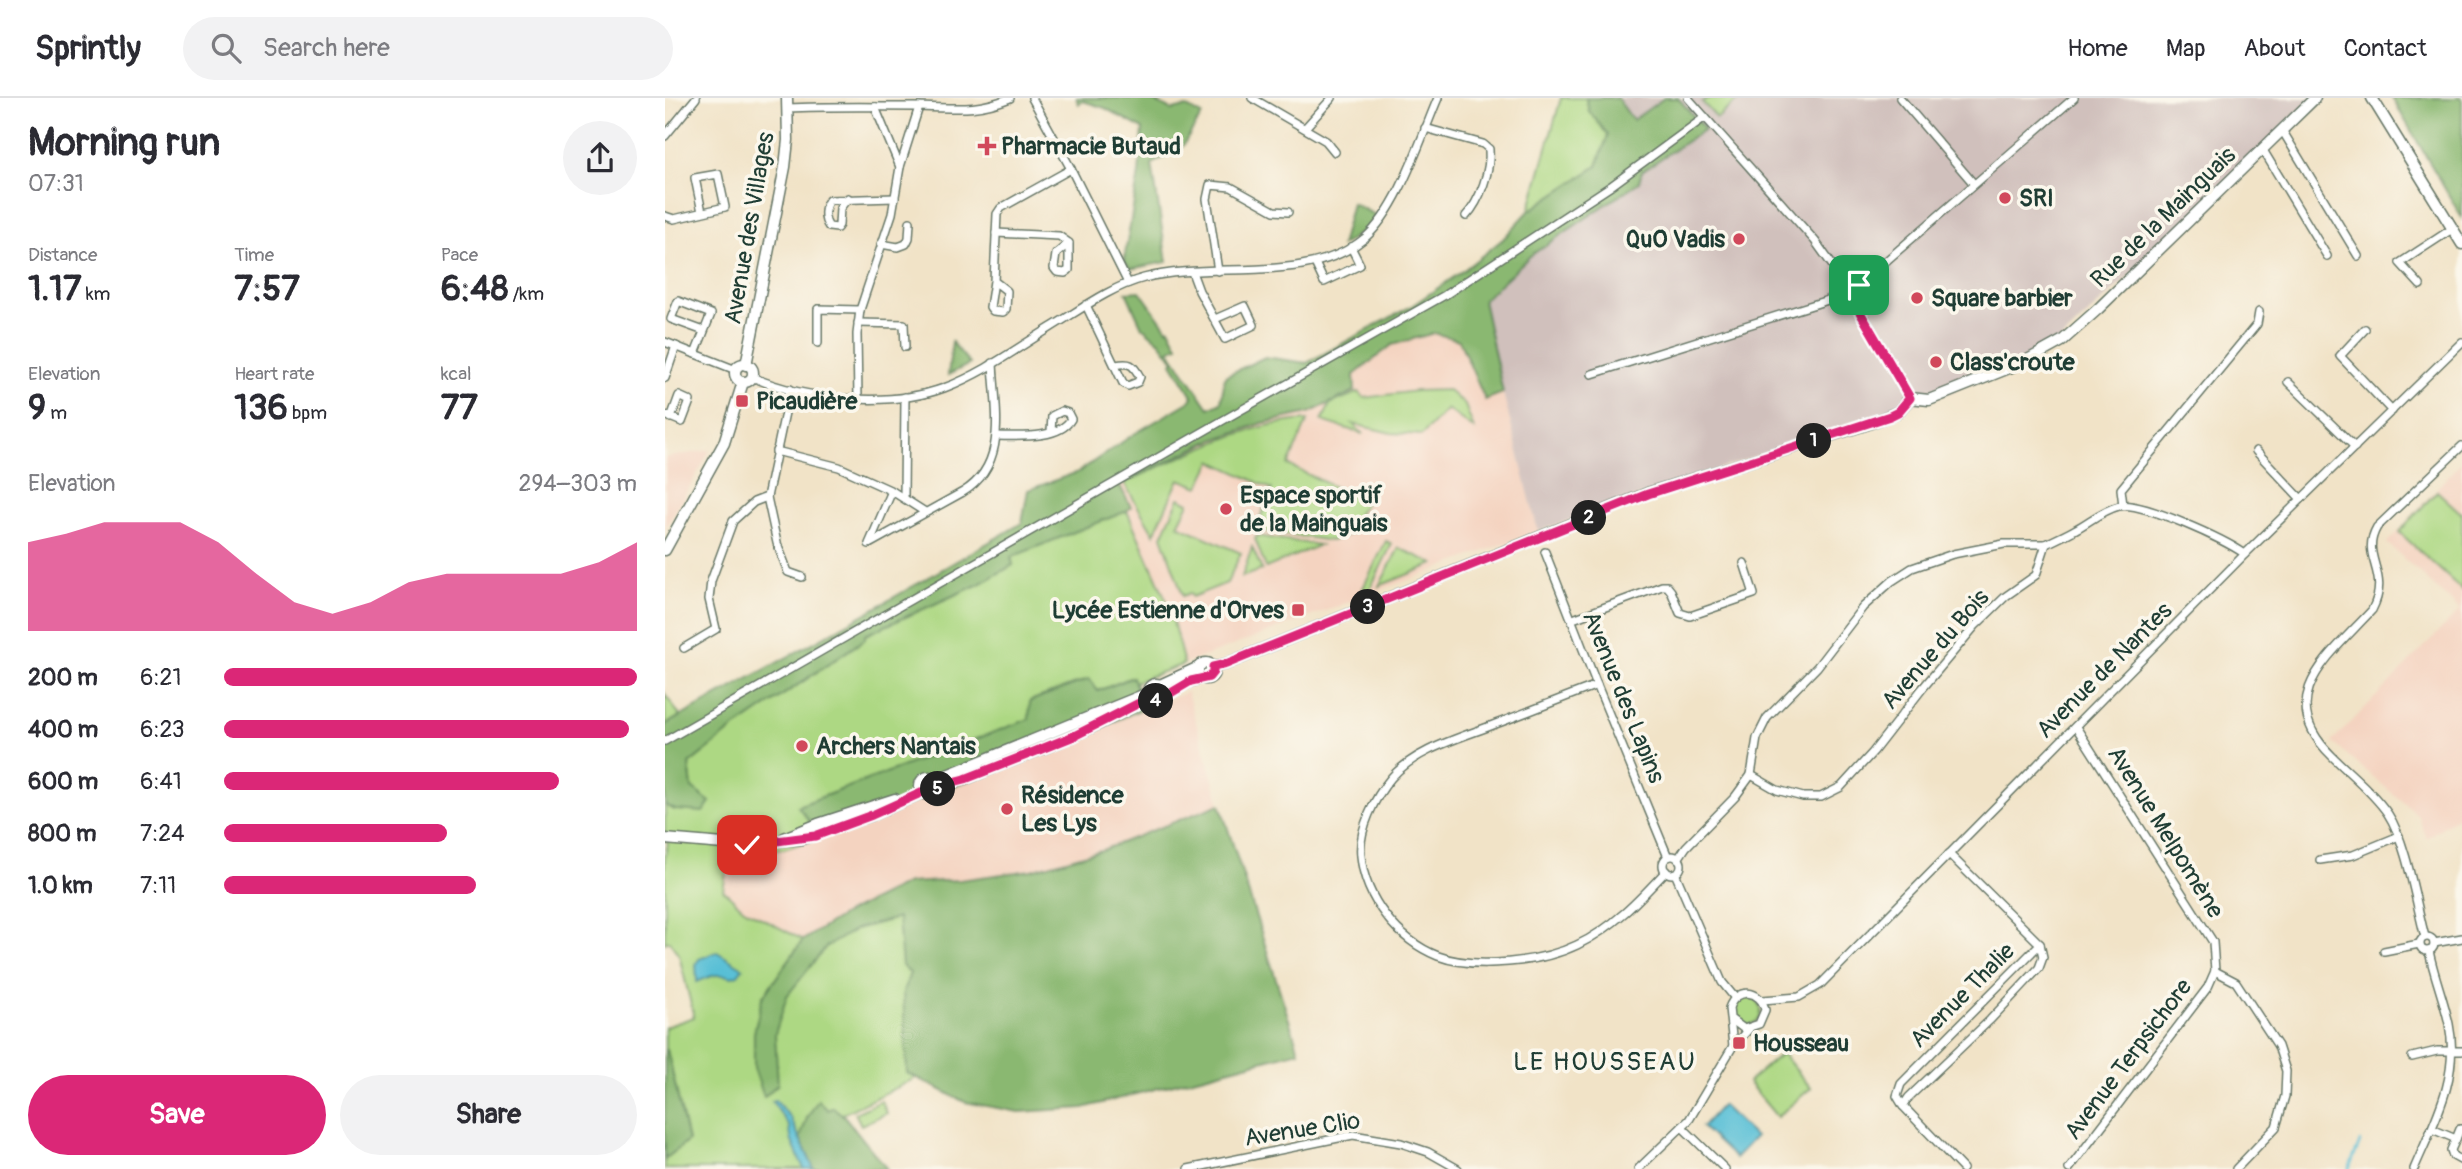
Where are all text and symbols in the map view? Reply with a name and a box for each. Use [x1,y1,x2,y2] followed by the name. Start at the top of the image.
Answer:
[183,17,673,80] search box
[35,28,141,69] text: Sprintly
[207,29,245,67] icon: search
[263,32,390,64] text: Search here
[2067,34,2128,63] text: Home
[2166,34,2206,63] text: Map
[2244,34,2306,63] text: About
[2344,34,2427,63] text: Contact
[28,119,220,167] text: Morning run
[563,121,637,195] button: share
[718,129,781,326] street label: Avenue des Villages
[1001,132,1181,161] place label: Pharmacie Butaud
[979,138,995,154] marker: Pharmacie Butaud
[2085,141,2242,294] street label: Rue de la Mainguais
[28,169,84,198] text: 07:31
[2019,184,2054,213] place label: SRI
[1997,190,2013,206] marker: SRI
[1626,225,1725,254] place label: QuO Vadis
[1731,231,1747,247] marker: QuO Vadis
[28,243,97,267] text: Distance
[234,243,274,267] text: Time
[441,243,478,267] text: Pace
[1829,255,1889,315] pin
[1840,266,1878,304] icon: arrive
[28,267,82,311] text: 1.17
[234,267,300,311] text: 7:57
[441,267,508,311] text: 6:48
[82,282,110,306] text: km
[508,282,544,306] text: /km
[1931,284,2073,313] place label: Square barbier
[1909,290,1925,306] marker: Square barbier
[1950,348,2076,377] place label: Class'croute
[1928,354,1944,370] marker: Class'croute
[28,362,100,386] text: Elevation
[234,362,314,386] text: Heart rate
[441,362,472,386] text: kcal
[28,386,46,430] text: 9
[234,386,288,430] text: 136
[441,386,478,430] text: 77
[756,387,858,416] place label: Picaudière
[734,393,750,409] marker: Picaudière
[46,401,67,425] text: m
[288,401,327,425] text: bpm
[1797,424,1831,458] pin: 1
[1810,428,1817,452] text: 1
[28,469,116,498] text: Elevation
[519,469,637,498] text: 294–303 m
[1240,481,1388,538] place label: Espace sportif de la Mainguais
[1571,500,1607,536] pin: 2
[1218,501,1234,517] marker: Espace sportif de la Mainguais
[1583,505,1594,529] text: 2
[1875,583,1996,715] street label: Avenue du Bois
[1351,589,1385,624] pin: 3
[1362,594,1373,618] text: 3
[1052,596,1284,625] place label: Lycée Estienne d'Orves
[2030,596,2179,744] street label: Avenue de Nantes
[1290,602,1306,618] marker: Lycée Estienne d'Orves
[1576,607,1671,788] street label: Avenue des Lapins
[28,663,98,692] text: 200 m
[140,663,181,692] text: 6:21
[1139,684,1173,718] pin: 4
[1150,688,1161,712] text: 4
[28,715,98,744] text: 400 m
[140,715,185,744] text: 6:23
[816,732,976,761] place label: Archers Nantais
[794,738,810,754] marker: Archers Nantais
[2101,741,2230,924] street label: Avenue Melpomène
[28,767,98,796] text: 600 m
[140,767,182,796] text: 6:41
[921,772,955,806] pin: 5
[932,776,943,800] text: 5
[1021,781,1125,838] place label: Résidence Les Lys
[999,801,1015,817] marker: Résidence Les Lys
[717,815,777,875] pin
[28,819,96,848] text: 800 m
[140,819,185,848] text: 7:24
[728,826,766,864] icon: check
[28,871,93,900] text: 1.0 km
[140,871,176,900] text: 7:11
[1904,937,2021,1054] street label: Avenue Thalie
[2058,973,2198,1145] street label: Avenue Terpsichore
[1753,1029,1849,1058] place label: Housseau
[1731,1035,1747,1051] marker: Housseau
[1513,1046,1697,1078] district label: LE HOUSSEAU
[28,1075,326,1155] button: Save
[340,1075,637,1155] button: Share
[1242,1106,1362,1153] street label: Avenue Clio

